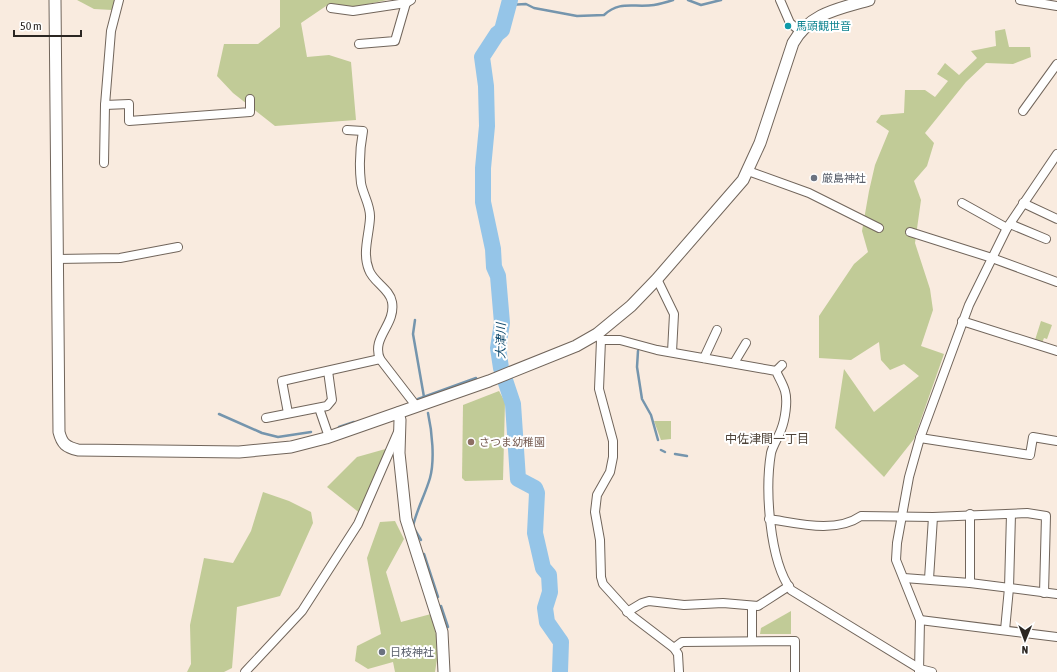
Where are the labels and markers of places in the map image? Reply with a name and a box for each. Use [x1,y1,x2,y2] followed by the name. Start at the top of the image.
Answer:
[796,20,851,32] place label: 馬頭観世音
[783,21,793,31] marker: 馬頭観世音
[822,172,866,184] place label: 厳島神社
[809,173,819,183] marker: 厳島神社
[479,436,545,448] place label: さつま幼稚園
[466,437,476,447] marker: さつま幼稚園
[390,646,434,658] place label: 日枝神社
[377,647,387,657] marker: 日枝神社

